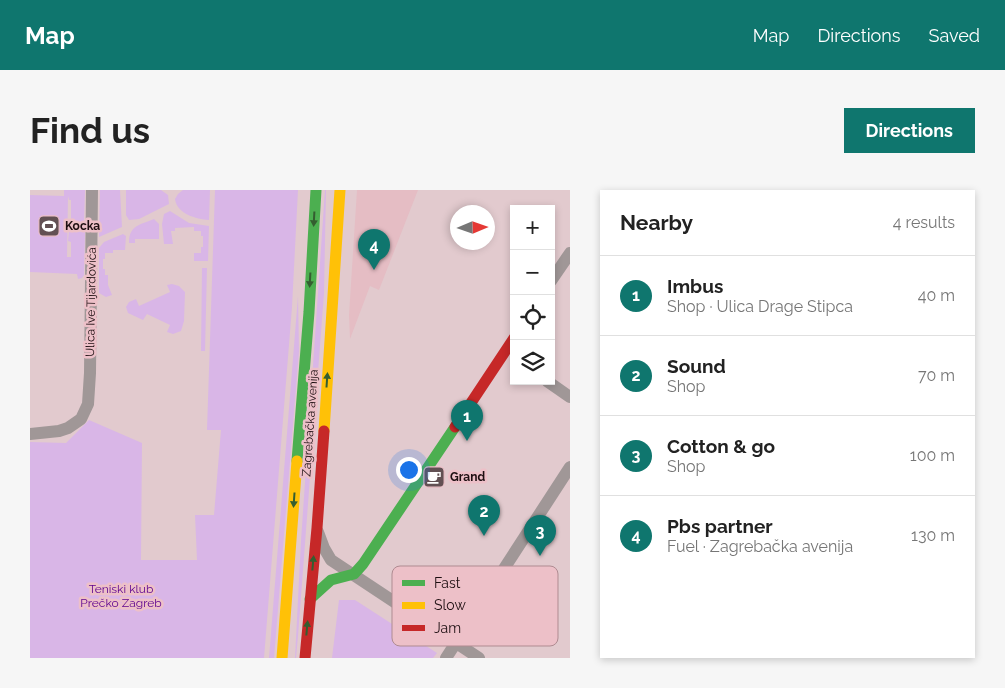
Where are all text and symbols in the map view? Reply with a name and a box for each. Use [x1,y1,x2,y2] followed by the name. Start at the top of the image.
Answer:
[25,21,75,50] text: Map
[753,25,789,46] text: Map
[817,25,901,46] text: Directions
[929,25,980,46] text: Saved
[844,108,975,153] button: Directions
[30,110,150,151] text: Find us
[450,205,495,250] north arrow
[510,205,555,385] map controls
[510,205,555,250] button: +
[620,210,693,235] text: Nearby
[309,211,317,227] one-way arrow
[893,213,955,232] text: 4 results
[37,214,61,238] sports icon: Kocka
[65,219,100,233] place label: Kocka
[358,229,390,270] pin: 4
[83,247,99,357] street label: Ulica Ive Tijardovića
[510,250,555,295] button: −
[306,272,314,288] one-way arrow
[667,275,723,297] text: Imbus
[632,286,640,305] text: 1
[918,286,955,305] text: 40 m
[510,295,555,340] button: locate
[667,297,853,316] text: Shop · Ulica Drage Stipca
[510,340,555,385] button: layers
[667,355,726,377] text: Sound
[631,366,641,385] text: 2
[918,366,955,385] text: 70 m
[299,369,321,477] street label: Zagrebačka avenija
[323,371,331,387] one-way arrow
[667,377,705,396] text: Shop
[451,400,483,441] pin: 1
[667,435,775,457] text: Cotton & go
[632,446,640,465] text: 3
[910,446,955,465] text: 100 m
[396,457,422,483] your location
[667,457,705,476] text: Shop
[422,465,446,489] cafe icon: Grand
[450,470,485,484] place label: Grand
[290,492,298,508] one-way arrow
[468,495,500,536] pin: 2
[524,515,556,556] pin: 3
[667,515,773,537] text: Pbs partner
[631,526,641,545] text: 4
[911,526,955,545] text: 130 m
[667,537,853,556] text: Fuel · Zagrebačka avenija
[309,555,317,571] one-way arrow
[392,566,558,646] legend
[434,575,461,591] text: Fast
[80,582,162,610] park label: Teniski klub Prečko Zagreb
[434,597,466,613] text: Slow
[304,620,312,636] one-way arrow
[434,620,461,636] text: Jam

